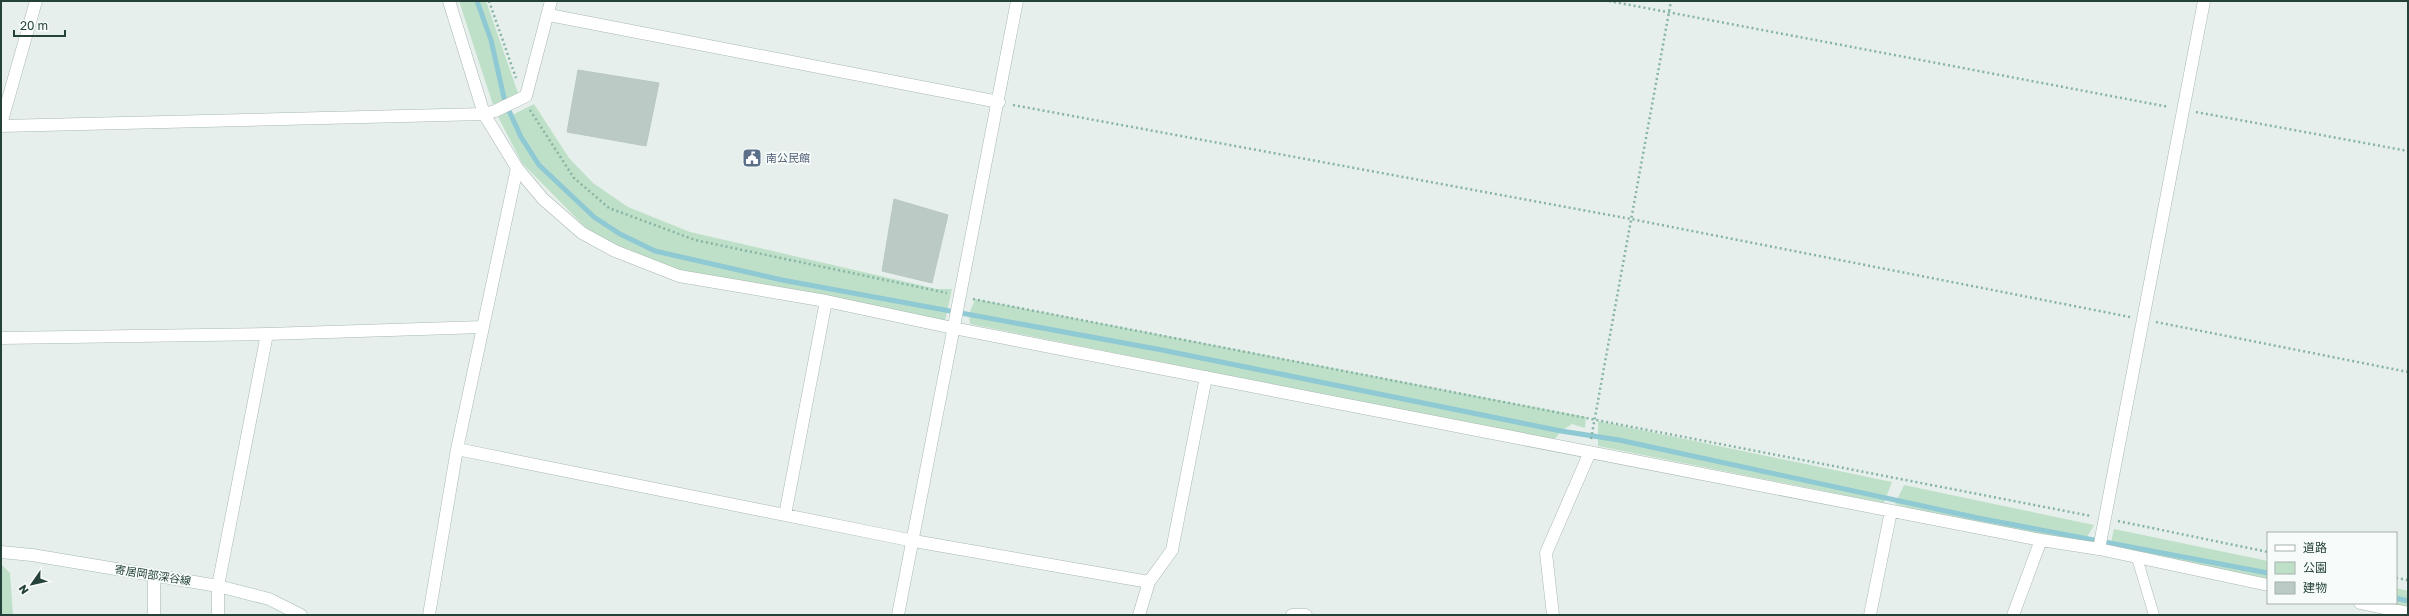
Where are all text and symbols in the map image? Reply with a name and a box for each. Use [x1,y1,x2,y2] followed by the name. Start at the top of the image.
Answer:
[14,12,65,38] scale bar
[20,18,48,33] text: 20 m
[741,147,763,169] public building icon: 南公民館
[766,151,810,164] place label: 南公民館
[2267,532,2397,604] legend
[2303,540,2327,555] text: 道路
[2303,560,2327,575] text: 公園
[114,562,192,587] street label: 寄居岡部深谷線
[12,564,52,604] north arrow
[2303,580,2327,595] text: 建物
[16,583,31,597] text: N

